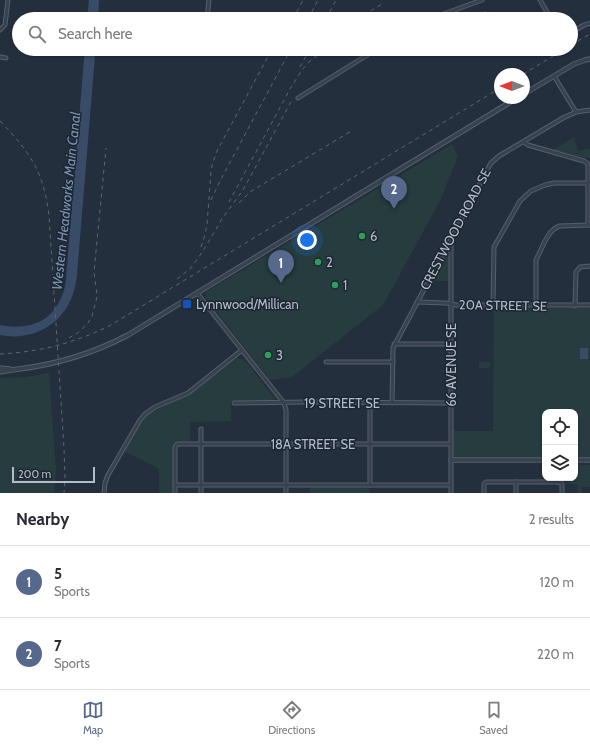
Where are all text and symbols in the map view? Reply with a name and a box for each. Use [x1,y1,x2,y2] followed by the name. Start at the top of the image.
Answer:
[12,12,578,56] search box
[26,23,48,45] icon: search
[58,25,133,43] text: Search here
[494,68,530,104] north arrow
[48,110,84,291] water label: Western Headworks Main Canal
[416,166,494,292] street label: CRESTWOOD ROAD SE
[381,176,407,209] pin: 2
[370,228,377,244] place label: 6
[297,230,317,250] your location
[357,231,367,241] marker: 6
[268,250,294,283] pin: 1
[326,254,333,270] place label: 2
[313,257,323,267] marker: 2
[343,277,347,293] place label: 1
[330,280,340,290] marker: 1
[196,296,299,312] place label: Lynnwood/Millican
[459,296,547,314] street label: 20A STREET SE
[181,298,193,310] marker: Lynnwood/Millican
[443,323,459,407] street label: 66 AVENUE SE
[276,347,283,363] place label: 3
[263,350,273,360] marker: 3
[304,395,380,411] street label: 19 STREET SE
[542,409,578,481] map controls
[542,409,578,445] button: locate
[271,436,355,452] street label: 18A STREET SE
[542,445,578,481] button: layers
[12,465,95,484] scale bar
[18,467,51,481] text: 200 m
[16,509,69,529] text: Nearby
[529,511,574,527] text: 2 results
[54,565,62,583] text: 5
[27,574,31,590] text: 1
[540,574,574,590] text: 120 m
[54,583,90,599] text: Sports
[54,637,62,655] text: 7
[26,646,32,662] text: 2
[537,646,574,662] text: 220 m
[54,655,90,671] text: Sports
[82,699,104,737] tab: Map
[268,699,315,737] tab: Directions
[479,699,508,737] tab: Saved

